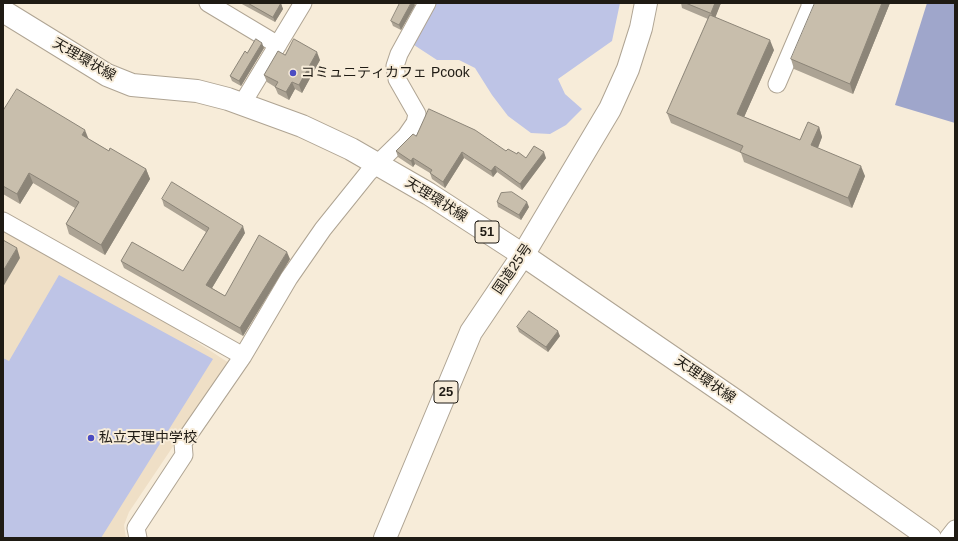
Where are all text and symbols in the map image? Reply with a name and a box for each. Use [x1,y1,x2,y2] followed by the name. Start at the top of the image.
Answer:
[49,35,119,85] street label: 天理環状線
[301,65,470,81] place label: コミュニティカフェ Pcook
[288,68,298,78] marker: コミュニティカフェ Pcook
[402,174,470,226] street label: 天理環状線
[475,221,499,243] road number: 51
[490,240,536,298] street label: 国道25号
[672,353,738,407] street label: 天理環状線
[434,381,458,403] road number: 25
[99,430,197,446] place label: 私立天理中学校
[86,433,96,443] marker: 私立天理中学校

